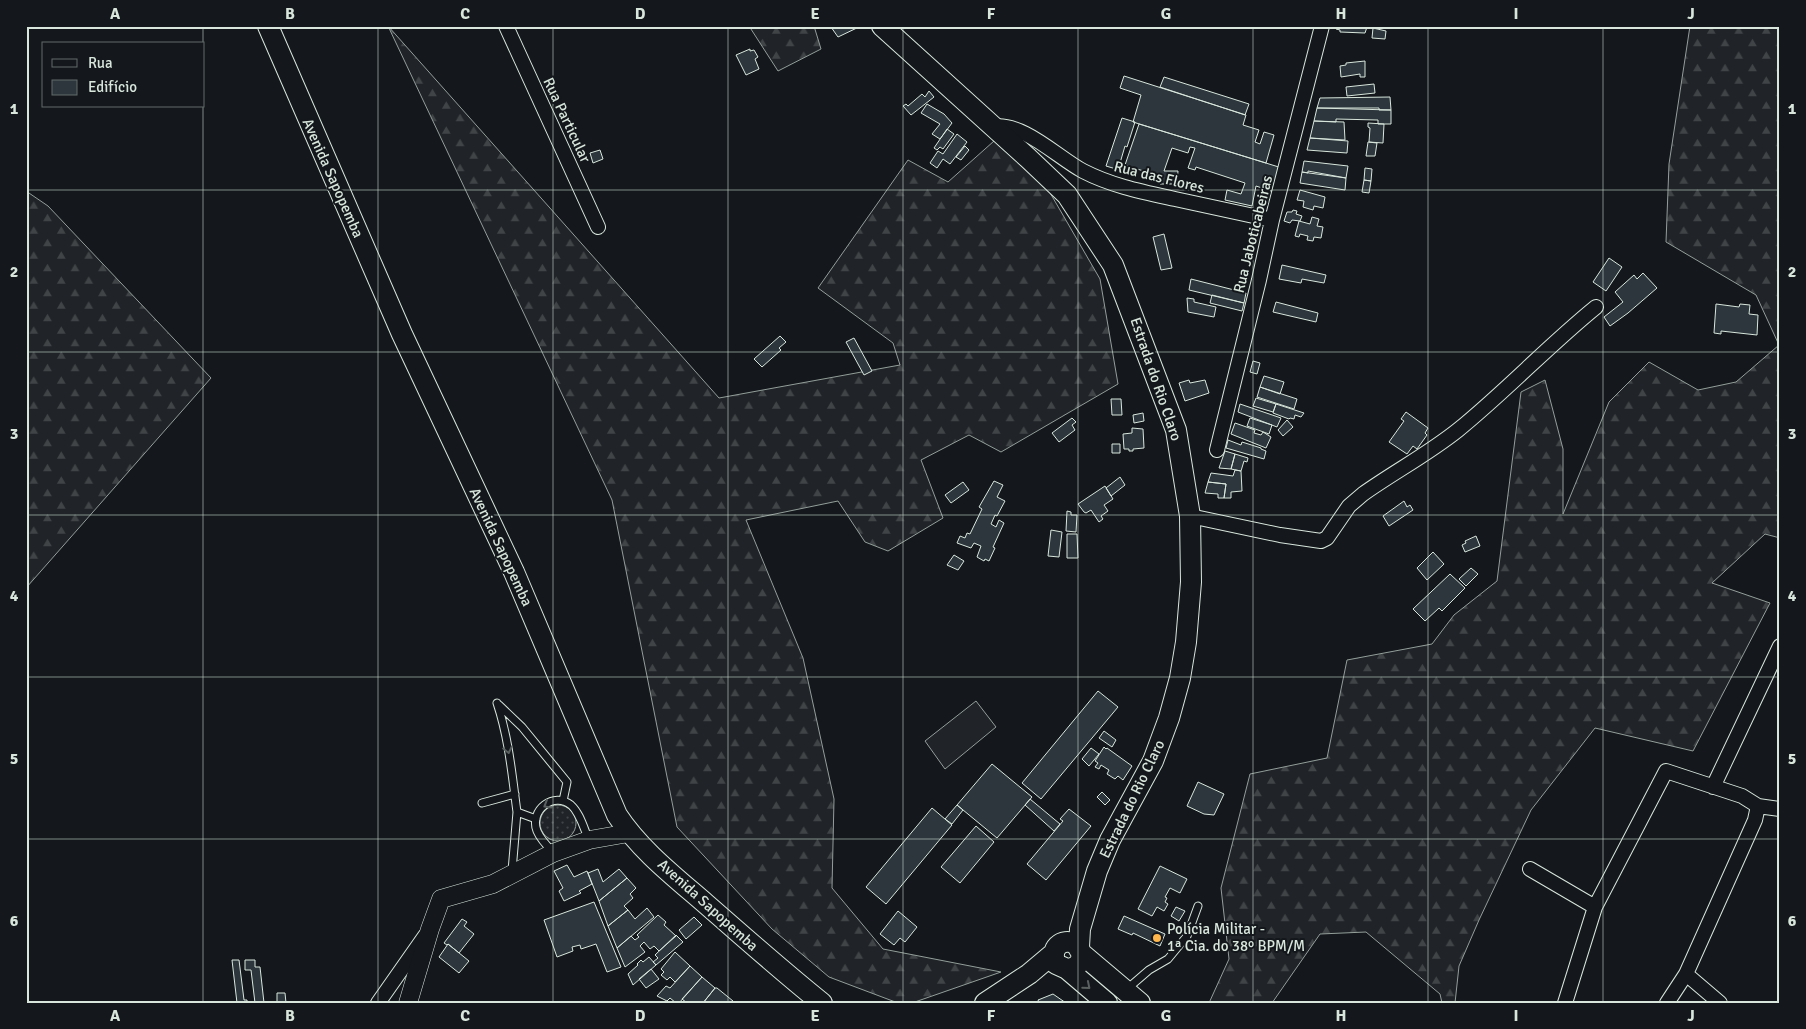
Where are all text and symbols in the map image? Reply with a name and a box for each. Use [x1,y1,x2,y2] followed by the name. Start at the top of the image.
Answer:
[110,4,121,24] text: A
[285,4,295,24] text: B
[460,4,470,24] text: C
[635,4,646,24] text: D
[810,4,820,24] text: E
[987,4,996,24] text: F
[1161,4,1171,24] text: G
[1336,4,1346,24] text: H
[1513,4,1519,24] text: I
[1687,4,1695,24] text: J
[42,42,205,108] legend
[88,54,113,72] text: Rua
[539,75,595,166] street label: Rua Particular
[88,78,137,96] text: Edifício
[10,99,19,119] text: 1
[1788,99,1797,119] text: 1
[299,116,367,240] street label: Avenida Sapopemba
[1112,157,1206,197] street label: Rua das Flores
[1230,173,1276,295] street label: Rua Jaboticabeiras
[10,262,18,282] text: 2
[1788,262,1796,282] text: 2
[1126,315,1186,443] street label: Estrada do Rio Claro
[10,424,18,444] text: 3
[1788,424,1796,444] text: 3
[466,485,536,609] street label: Avenida Sapopemba
[10,586,19,606] text: 4
[1788,586,1797,606] text: 4
[1096,737,1169,861] street label: Estrada do Rio Claro
[502,746,513,755] one-way arrow
[10,749,18,769] text: 5
[1788,749,1796,769] text: 5
[543,799,552,809] one-way arrow
[654,855,762,955] street label: Avenida Sapopemba
[10,911,19,931] text: 6
[1788,911,1797,931] text: 6
[1167,920,1305,955] place label: Polícia Militar - 1ª Cia. do 38º BPM/M
[1151,932,1163,944] marker: Polícia Militar - 1ª Cia. do 38º BPM/M
[1081,981,1090,989] one-way arrow
[110,1006,121,1026] text: A
[285,1006,295,1026] text: B
[460,1006,470,1026] text: C
[635,1006,646,1026] text: D
[810,1006,820,1026] text: E
[987,1006,996,1026] text: F
[1161,1006,1171,1026] text: G
[1336,1006,1346,1026] text: H
[1513,1006,1519,1026] text: I
[1687,1006,1695,1026] text: J

